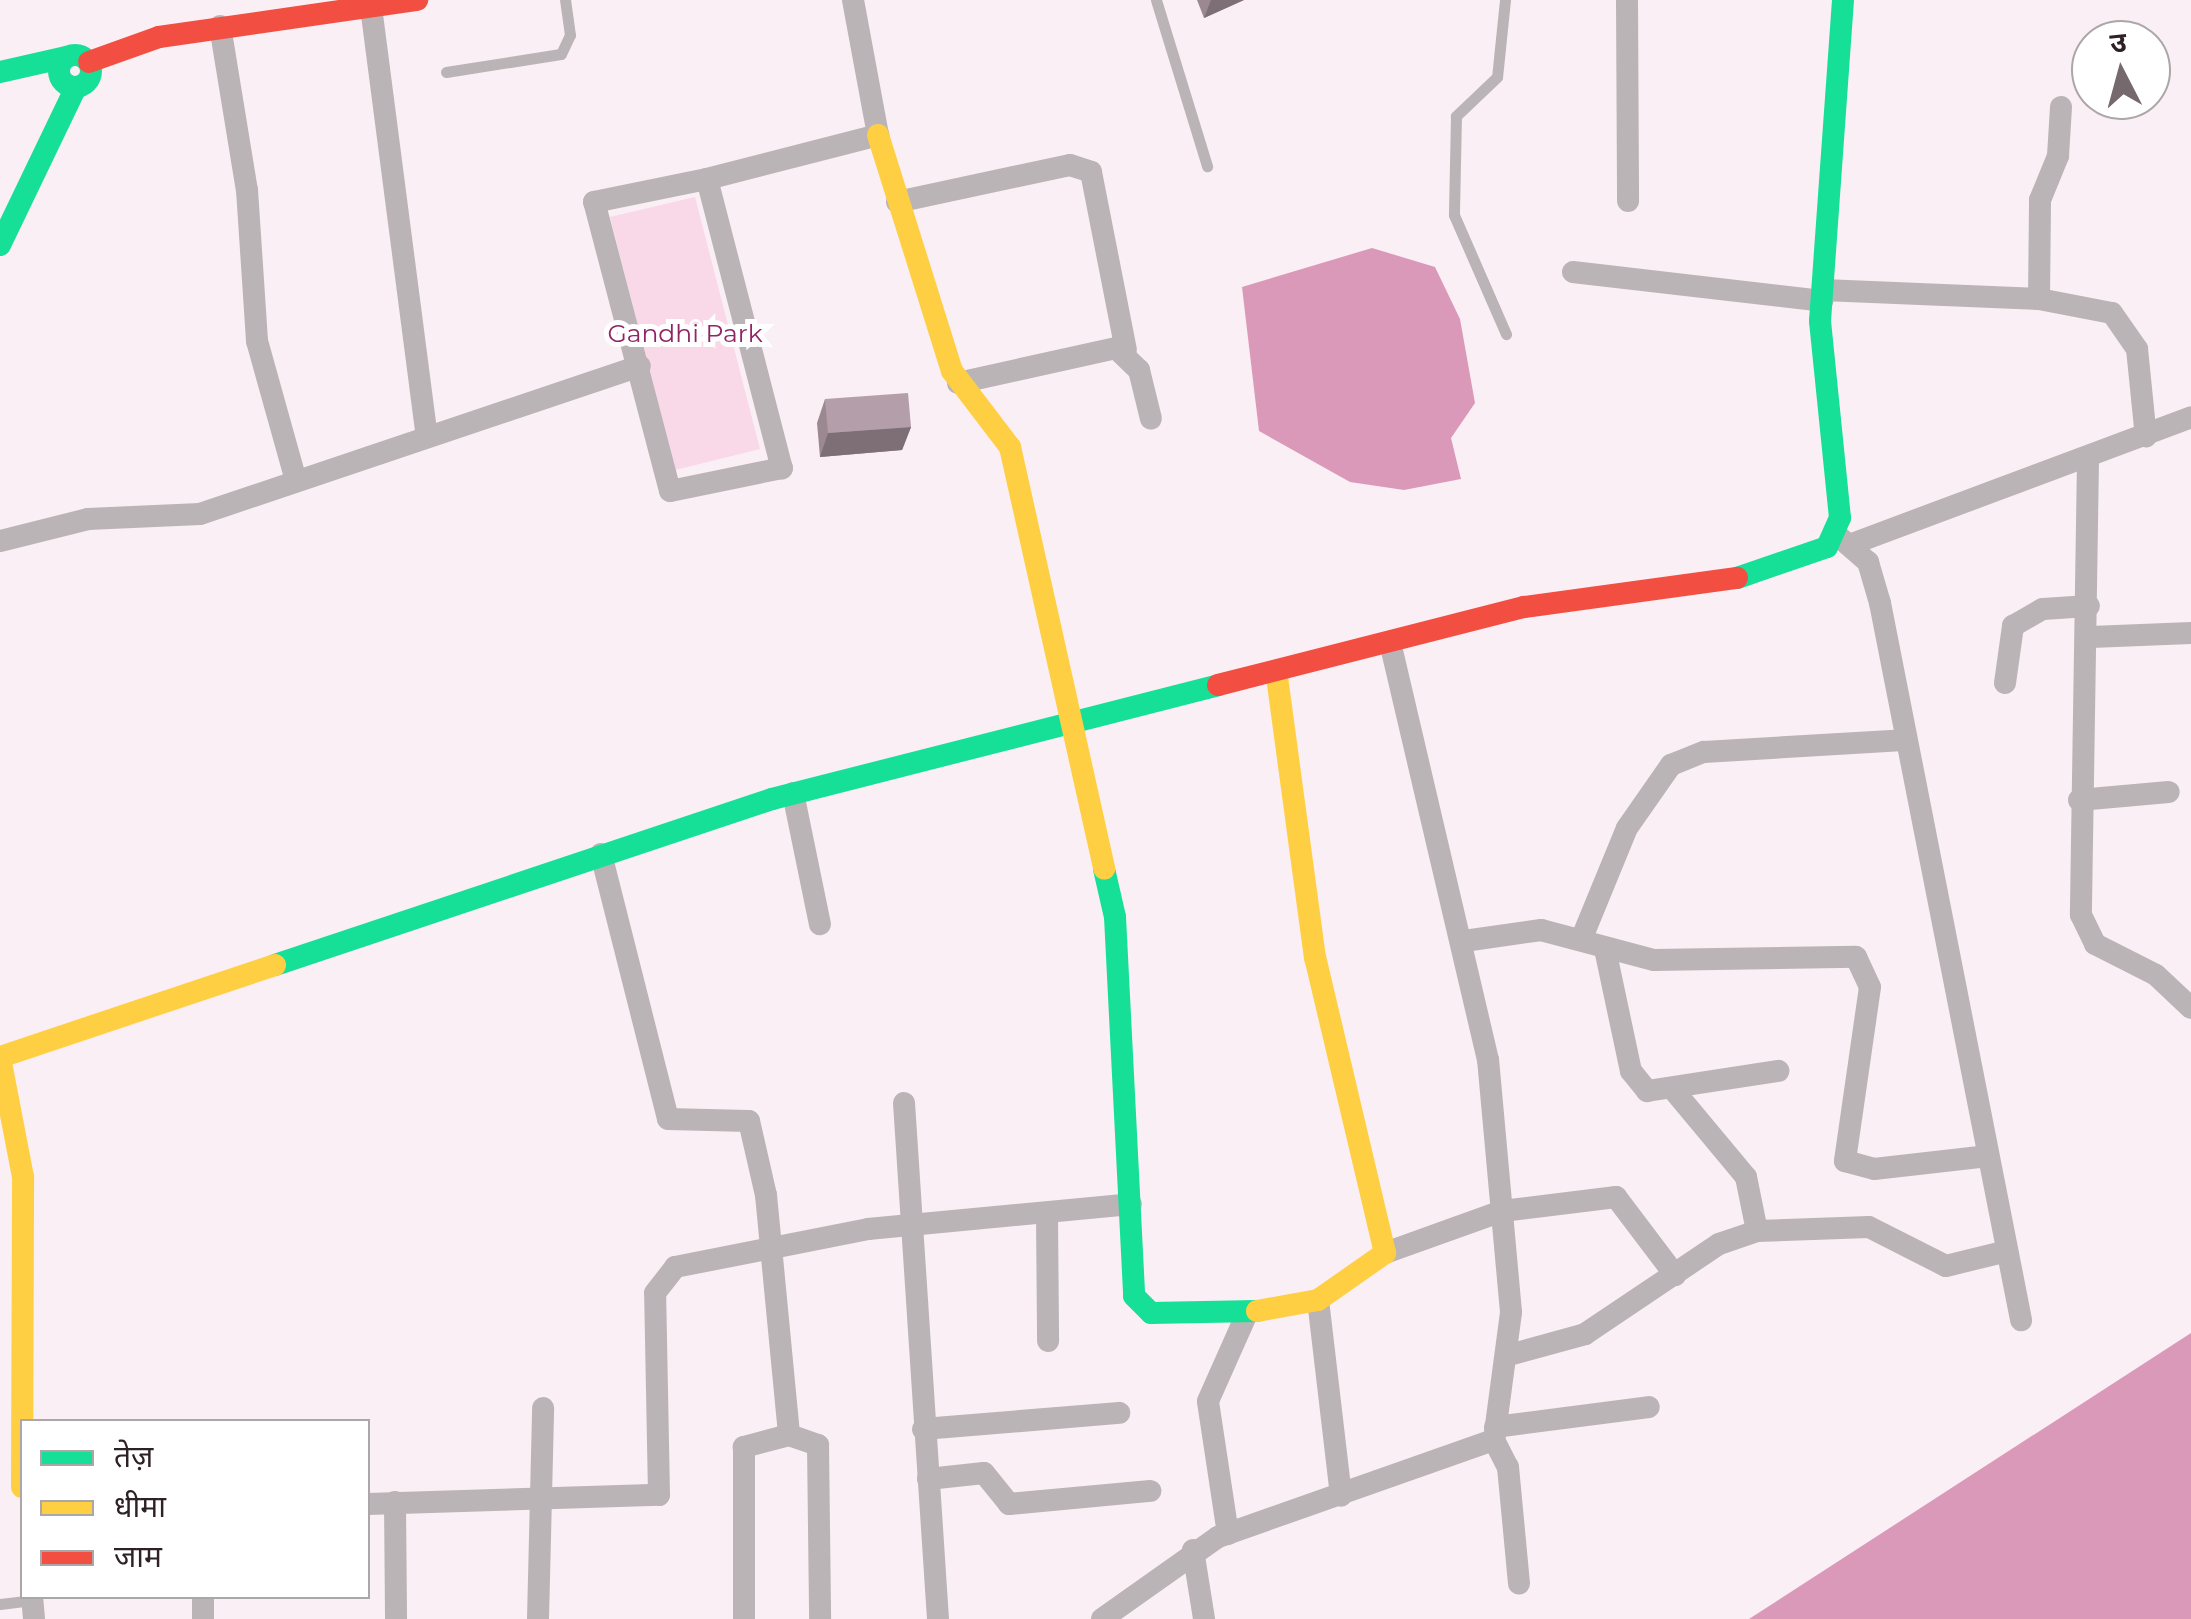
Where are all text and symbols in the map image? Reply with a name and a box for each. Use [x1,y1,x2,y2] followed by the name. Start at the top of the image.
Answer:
[2071,20,2171,120] north arrow
[2108,24,2128,60] text: उ
[607,318,763,348] park label: Gandhi Park
[20,1419,370,1599] legend
[114,1438,153,1475] text: तेज़
[114,1488,166,1525] text: धीमा
[114,1538,162,1575] text: जाम

